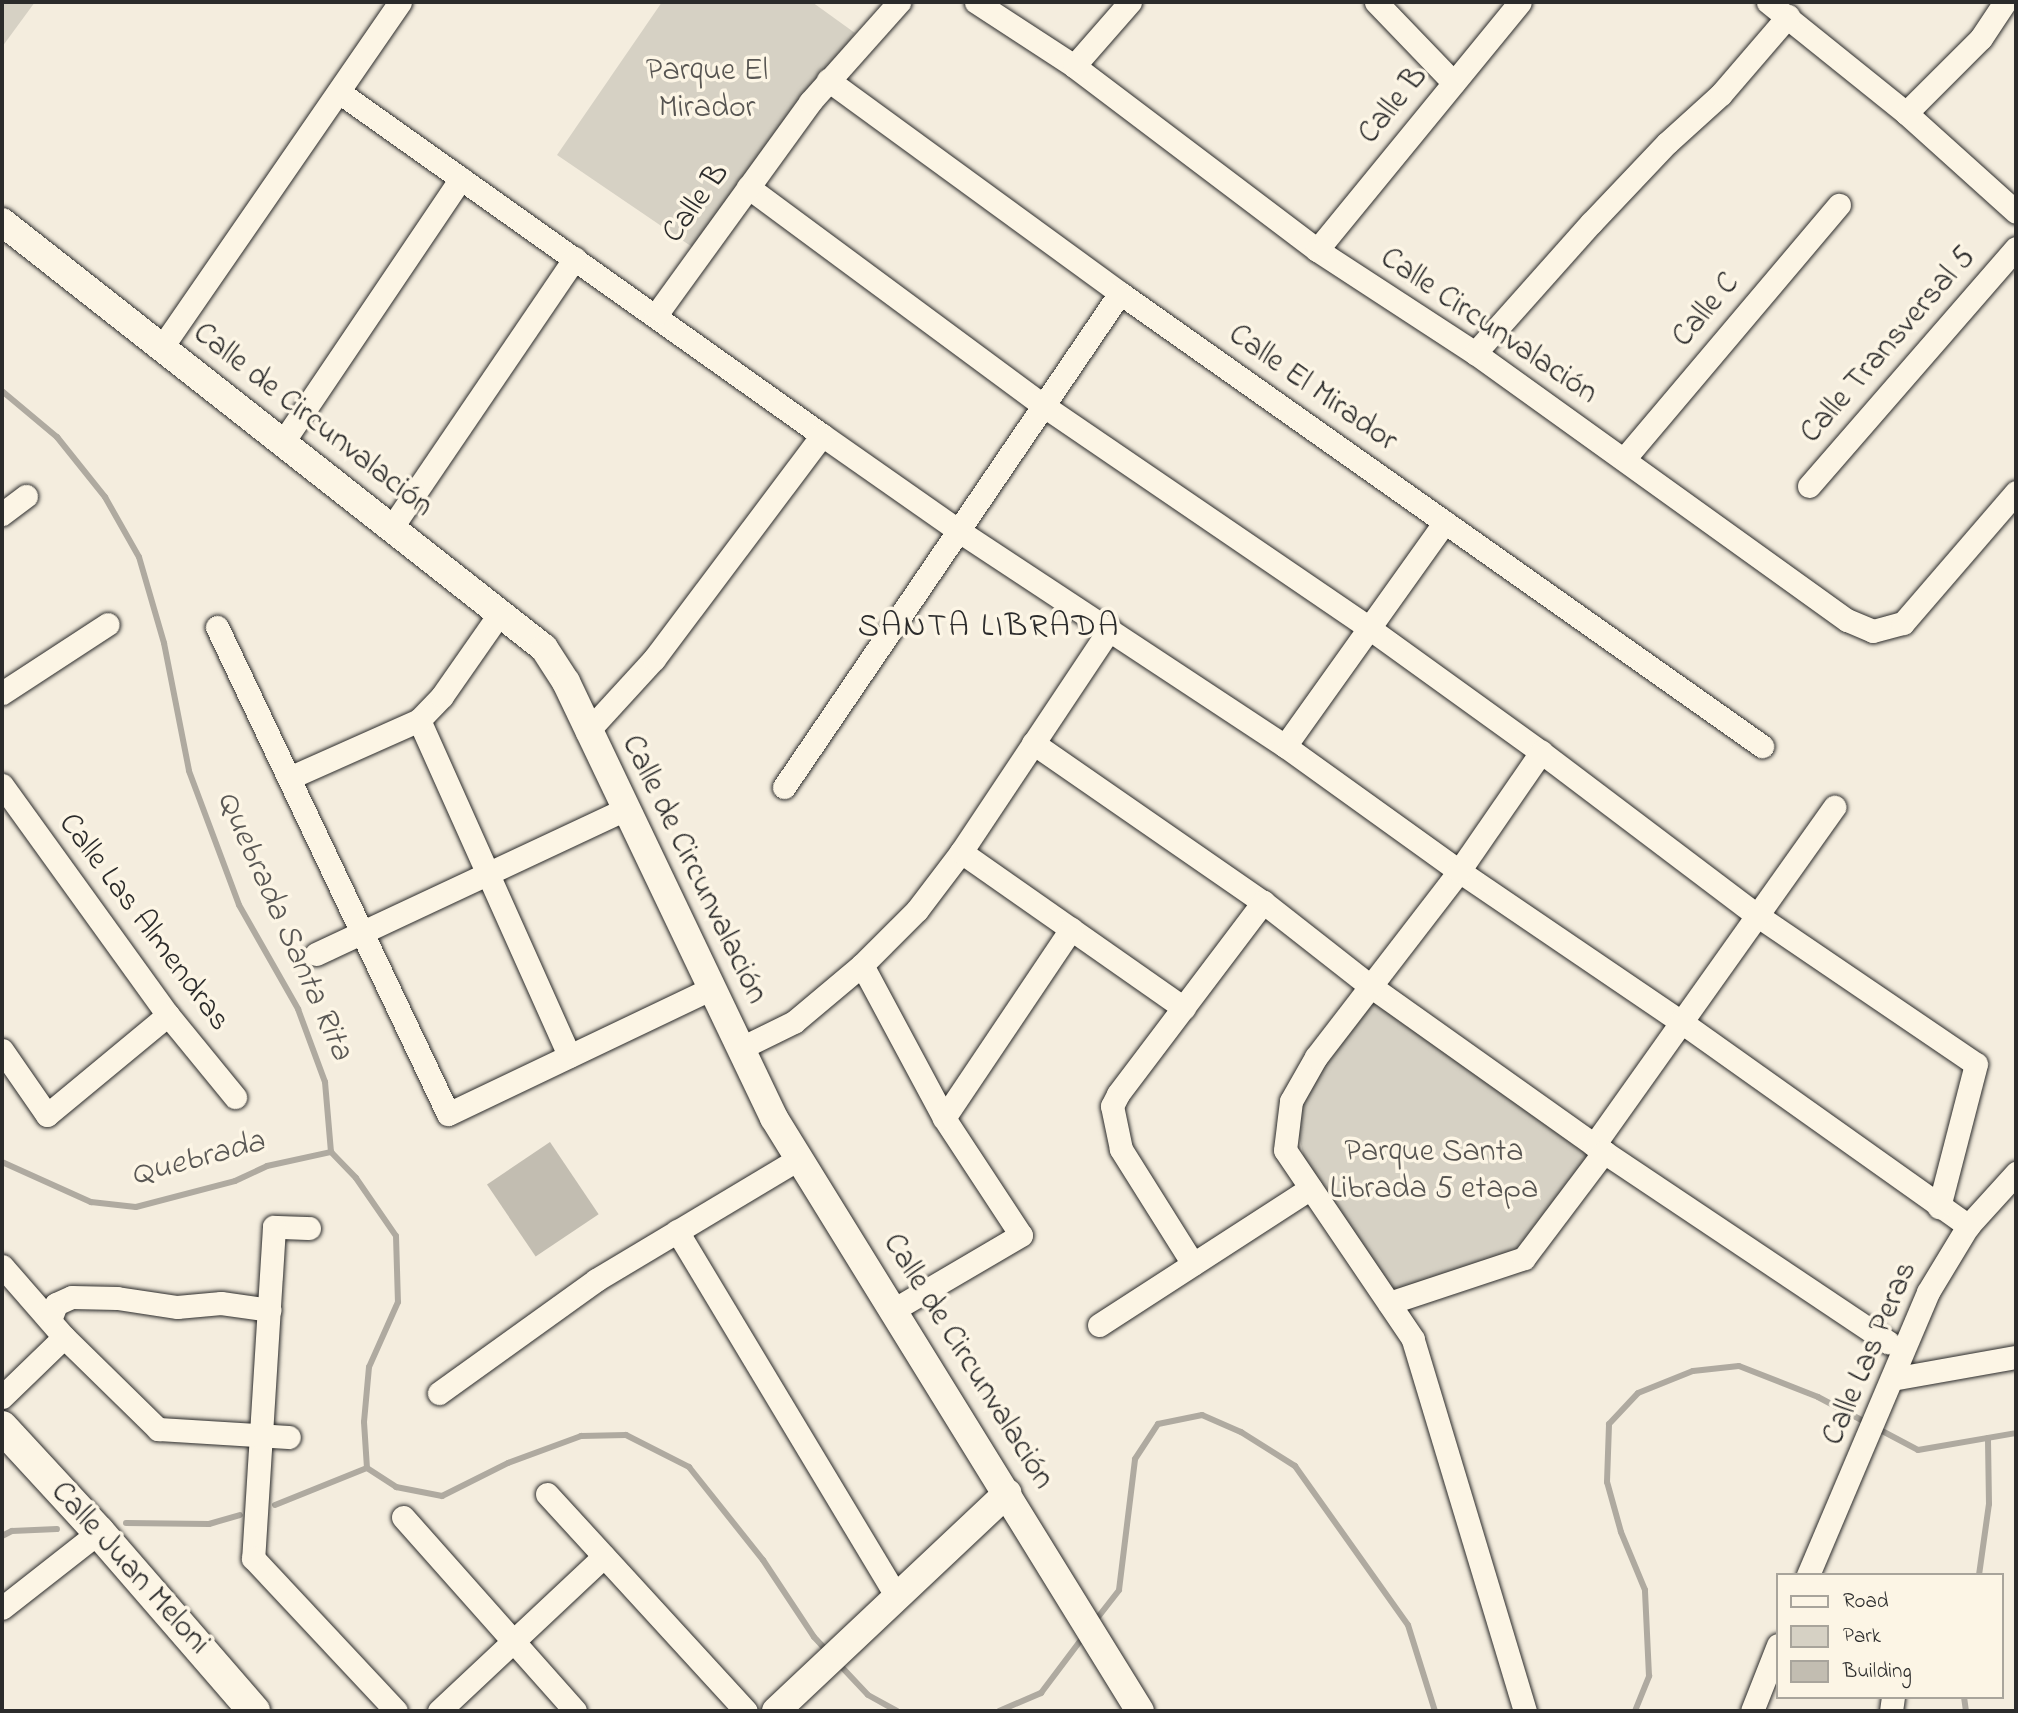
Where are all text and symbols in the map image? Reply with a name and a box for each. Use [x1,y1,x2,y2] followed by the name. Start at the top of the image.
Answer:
[646,54,768,129] park label: Parque El Mirador
[1351,59,1437,153] street label: Calle B
[655,157,739,251] street label: Calle B
[1372,240,1604,414] street label: Calle Circunvalación
[1793,240,1985,452] street label: Calle Transversal 5
[1665,266,1749,356] street label: Calle C
[184,315,440,527] street label: Calle de Circunvalación
[1220,317,1404,461] street label: Calle El Mirador
[859,608,1119,648] district label: SANTA LIBRADA
[611,729,775,1011] street label: Calle de Circunvalación
[206,785,360,1067] water label: Quebrada Santa Rita
[49,806,237,1040] street label: Calle Las Almendras
[127,1123,269,1197] water label: Quebrada
[1330,1135,1538,1210] park label: Parque Santa Librada 5 etapa
[873,1227,1061,1497] street label: Calle de Circunvalación
[1815,1256,1927,1452] street label: Calle Las Peras
[41,1474,217,1664] street label: Calle Juan Meloni
[1776,1573,2004,1699] legend
[1843,1587,1889,1617] text: Road
[1843,1622,1881,1652] text: Park
[1843,1657,1912,1687] text: Building

